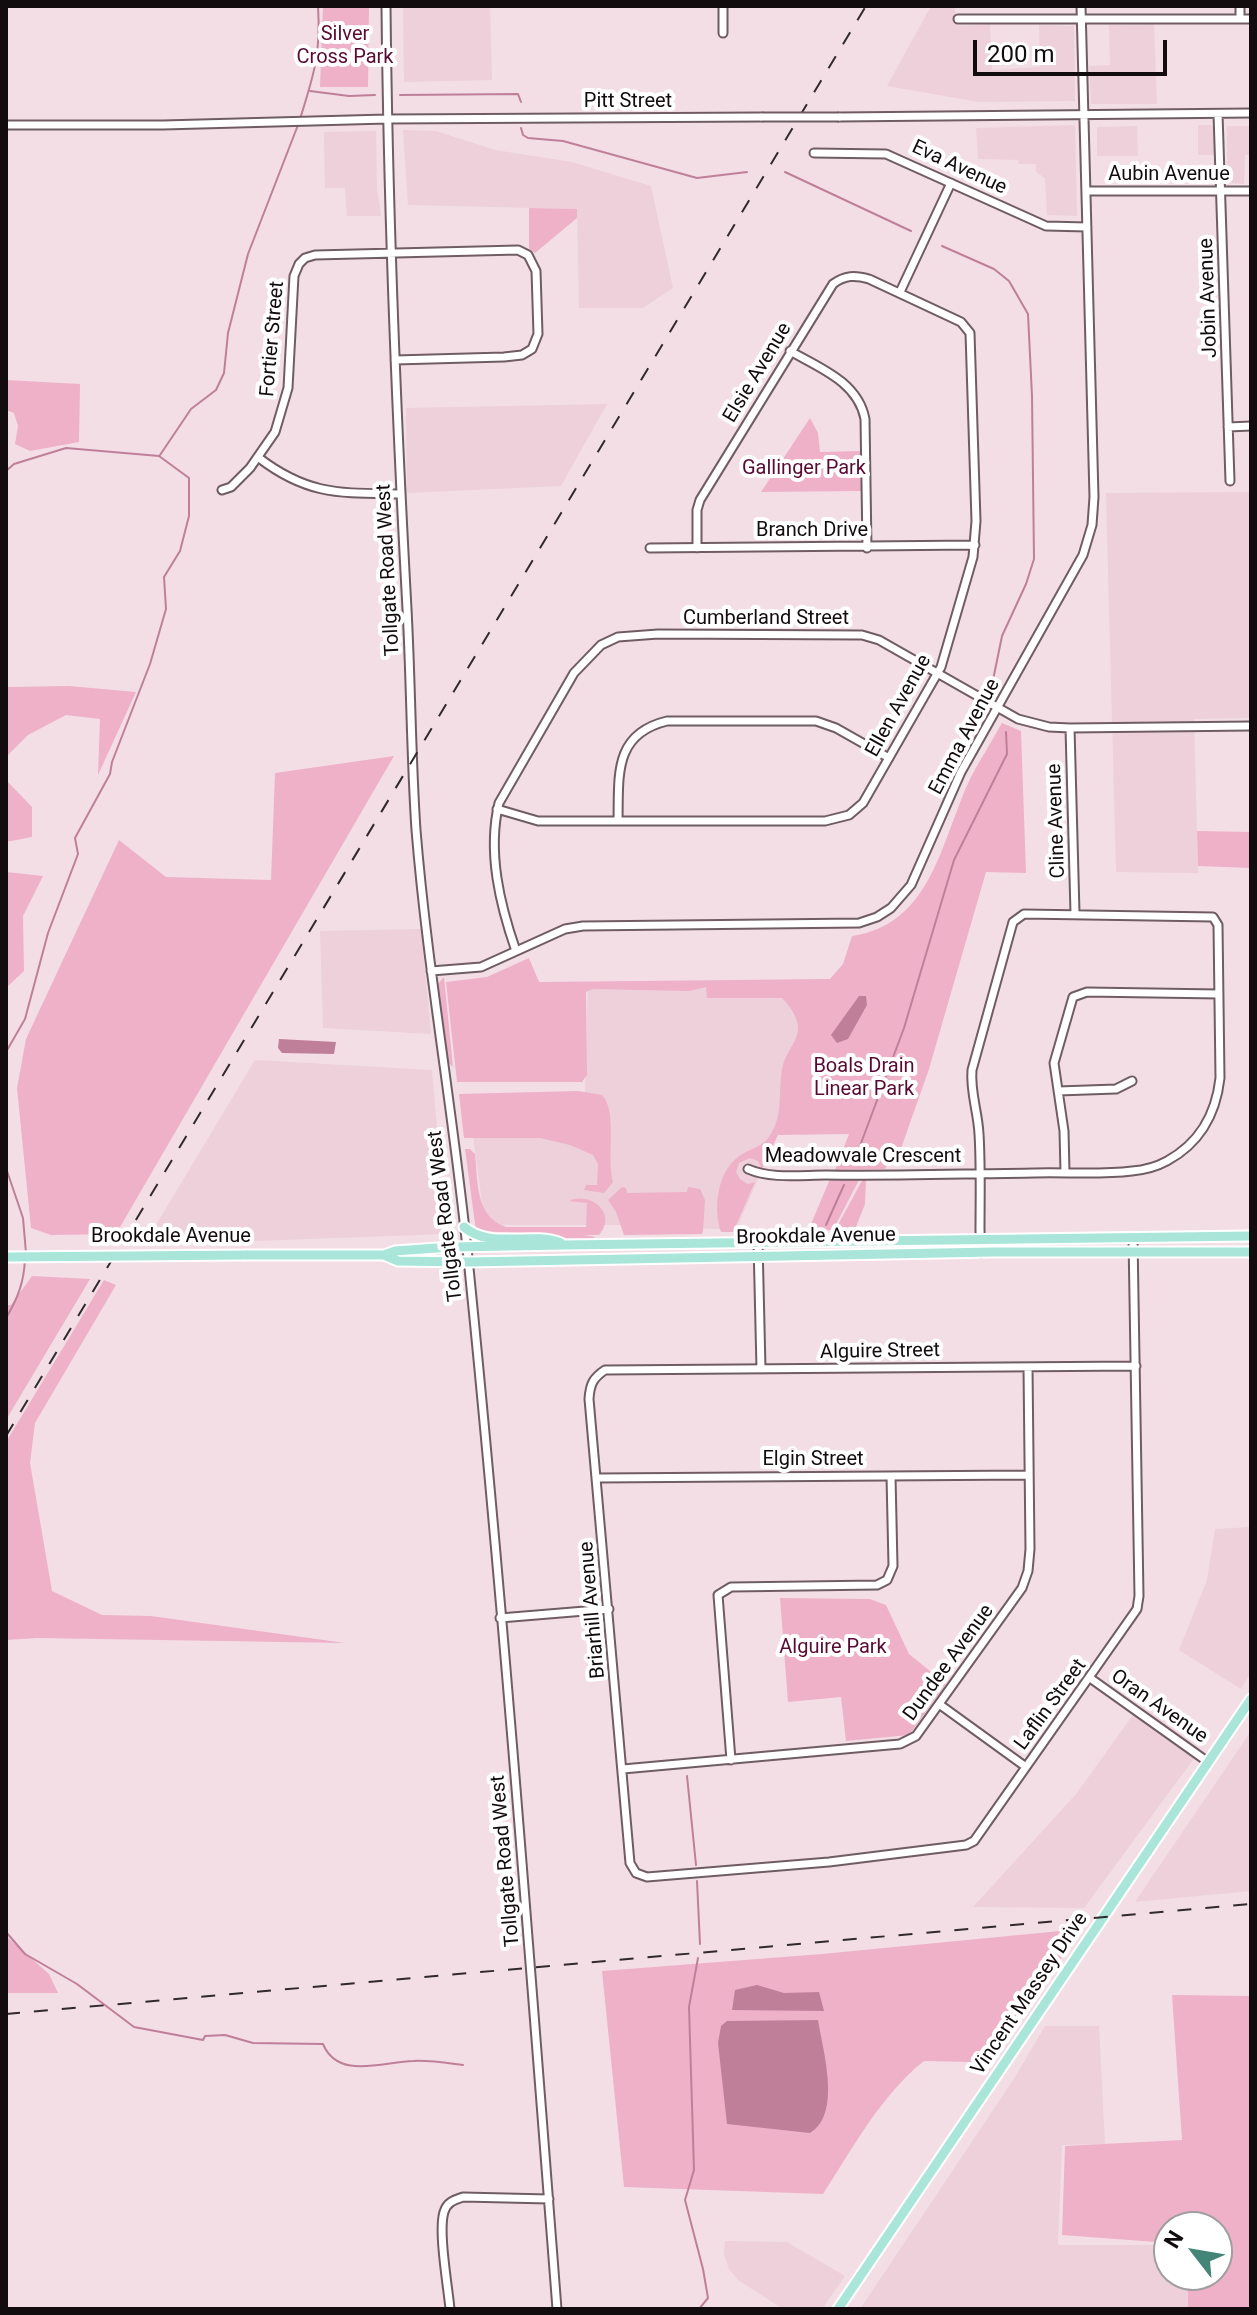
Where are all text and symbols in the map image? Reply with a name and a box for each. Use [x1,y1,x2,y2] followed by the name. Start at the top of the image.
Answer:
[297,23,393,70] park label: Silver Cross Park
[977,24,1171,74] scale bar
[987,40,1054,68] text: 200 m
[584,90,672,114] street label: Pitt Street
[908,136,1010,200] street label: Eva Avenue
[1108,163,1230,187] street label: Aubin Avenue
[1195,238,1223,358] street label: Jobin Avenue
[256,280,290,398] street label: Fortier Street
[719,319,797,427] street label: Elsie Avenue
[742,457,866,481] park label: Gallinger Park
[373,483,405,657] street label: Tollgate Road West
[756,519,868,543] street label: Branch Drive
[683,607,849,631] street label: Cumberland Street
[861,651,937,761] street label: Ellen Avenue
[924,675,1006,799] street label: Emma Avenue
[1043,763,1071,879] street label: Cline Avenue
[813,1055,915,1102] park label: Boals Drain Linear Park
[424,1129,468,1303] street label: Tollgate Road West
[765,1145,961,1169] street label: Meadowvale Crescent
[736,1224,896,1250] street label: Brookdale Avenue
[91,1225,251,1249] street label: Brookdale Avenue
[820,1339,940,1365] street label: Alguire Street
[762,1448,864,1472] street label: Elgin Street
[575,1540,611,1680] street label: Briarhill Avenue
[899,1600,999,1726] street label: Dundee Avenue
[779,1636,887,1660] park label: Alguire Park
[1010,1655,1092,1755] street label: Laflin Street
[1106,1665,1212,1749] street label: Oran Avenue
[487,1774,525,1948] street label: Tollgate Road West
[967,1908,1093,2080] street label: Vincent Massey Drive
[1153,2211,1233,2291] north arrow
[1159,2226,1188,2253] text: N

